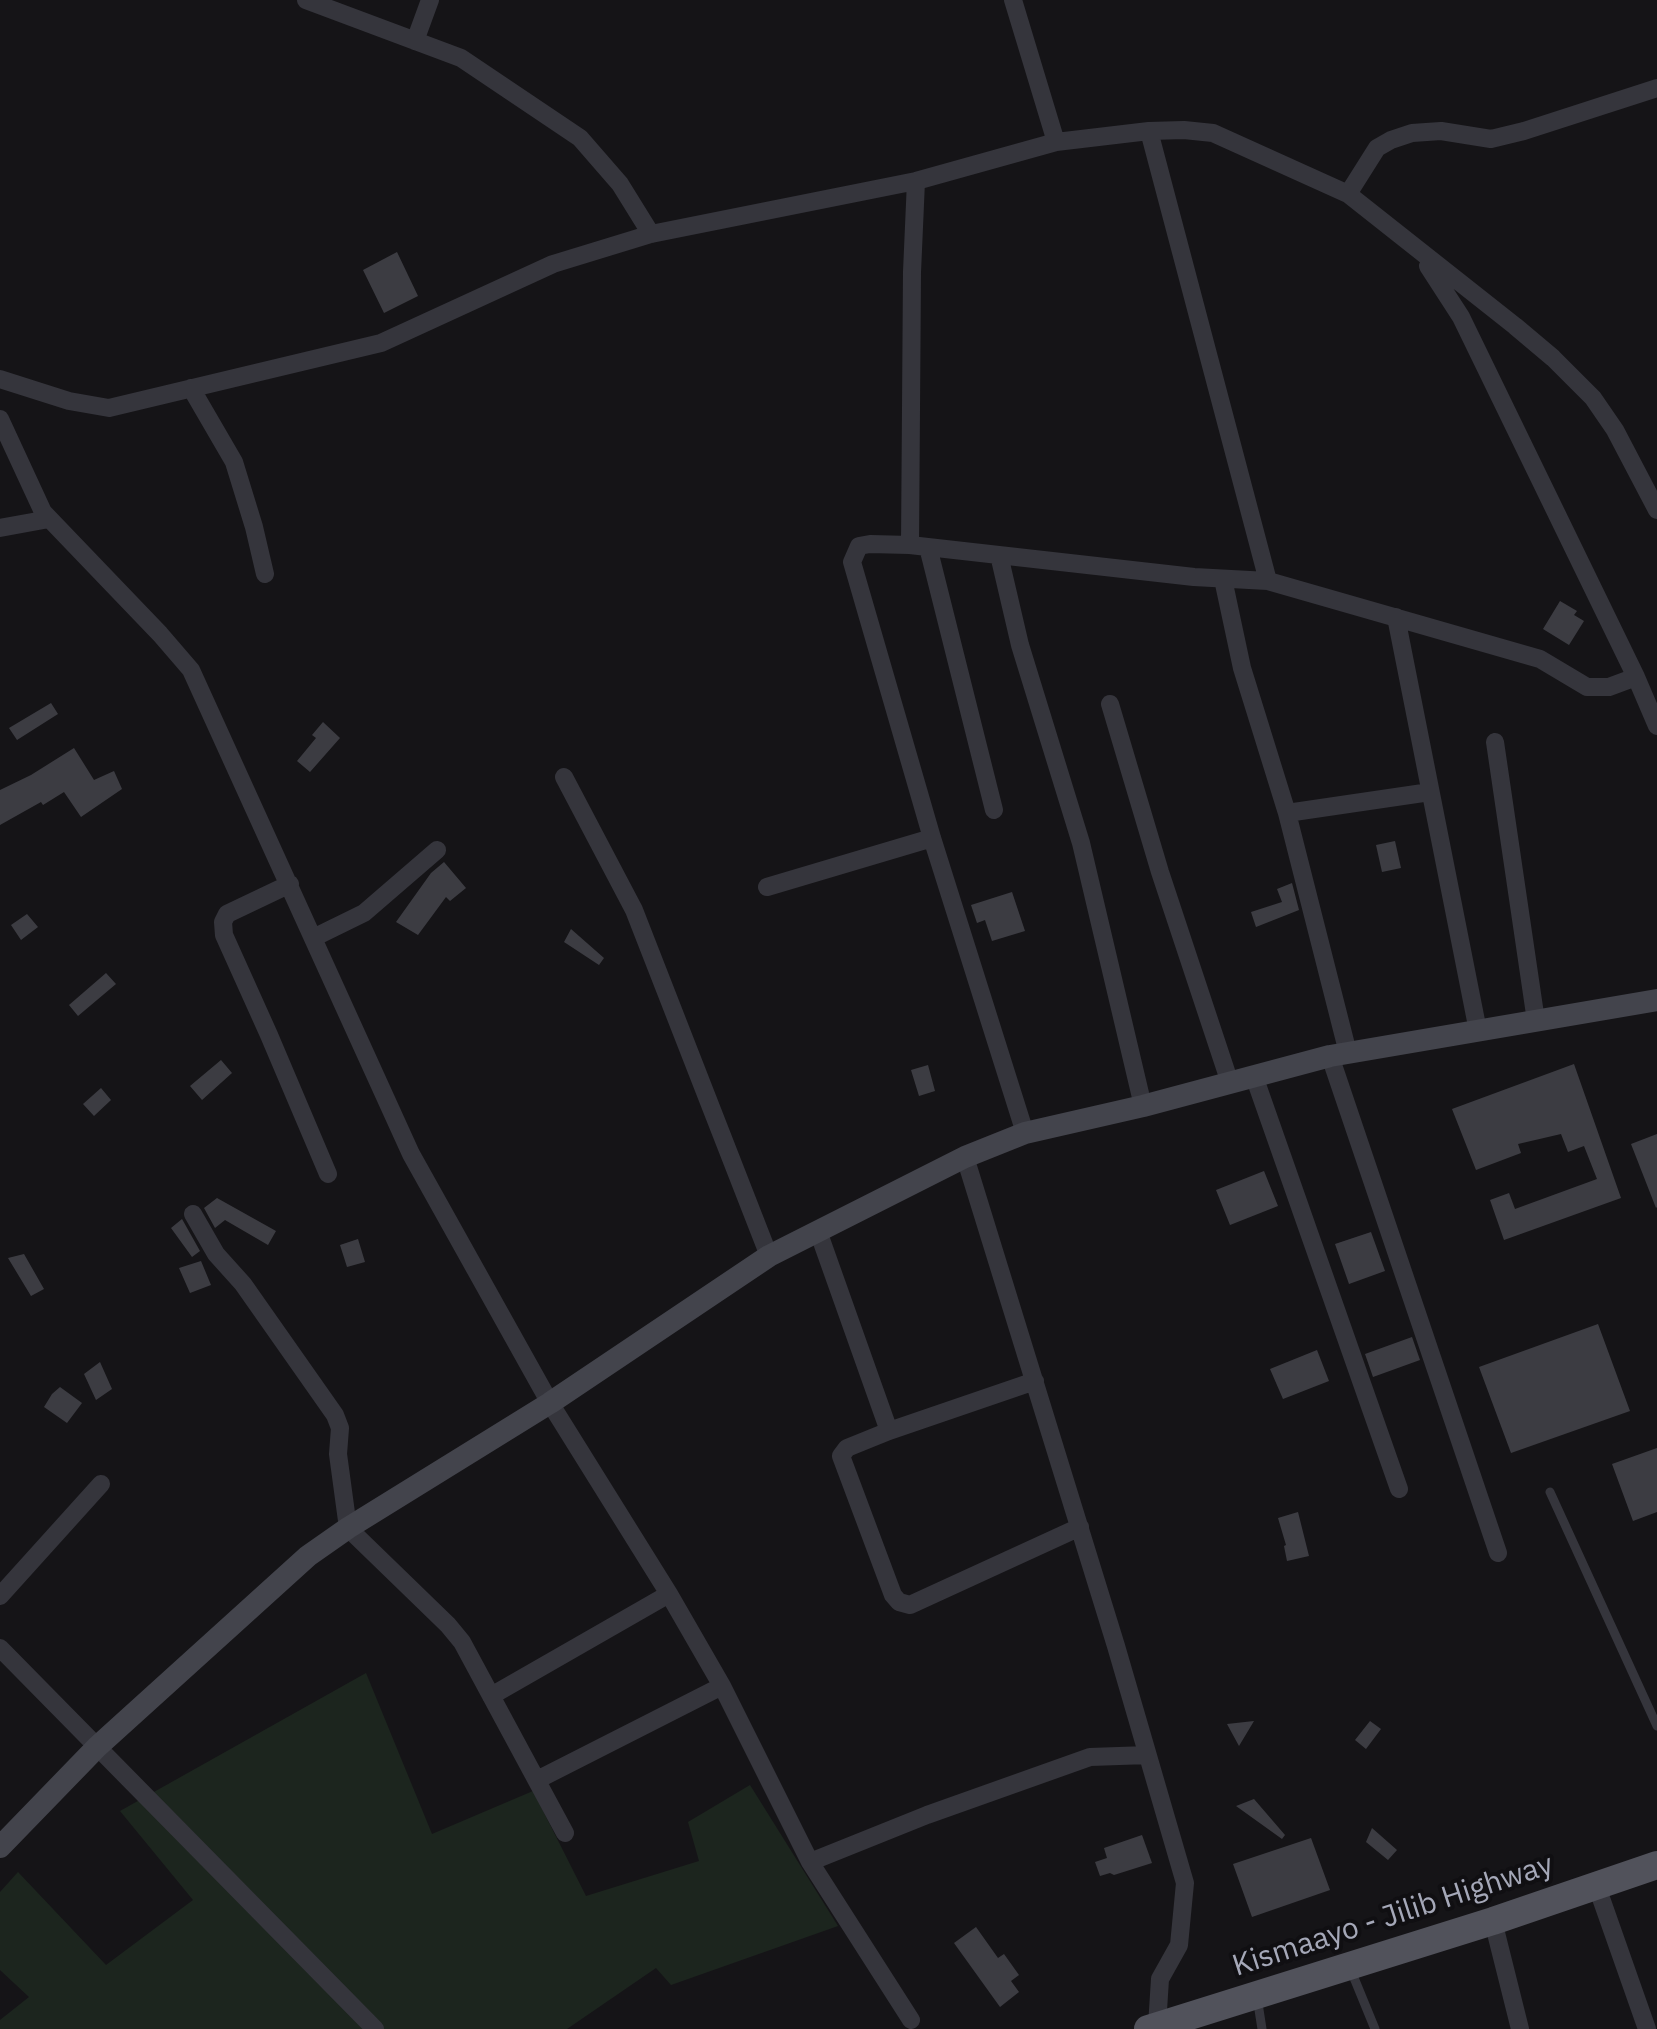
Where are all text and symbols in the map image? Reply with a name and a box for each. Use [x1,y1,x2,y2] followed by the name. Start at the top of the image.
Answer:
[1228,1847,1558,1985] street label: Kismaayo - Jilib Highway

